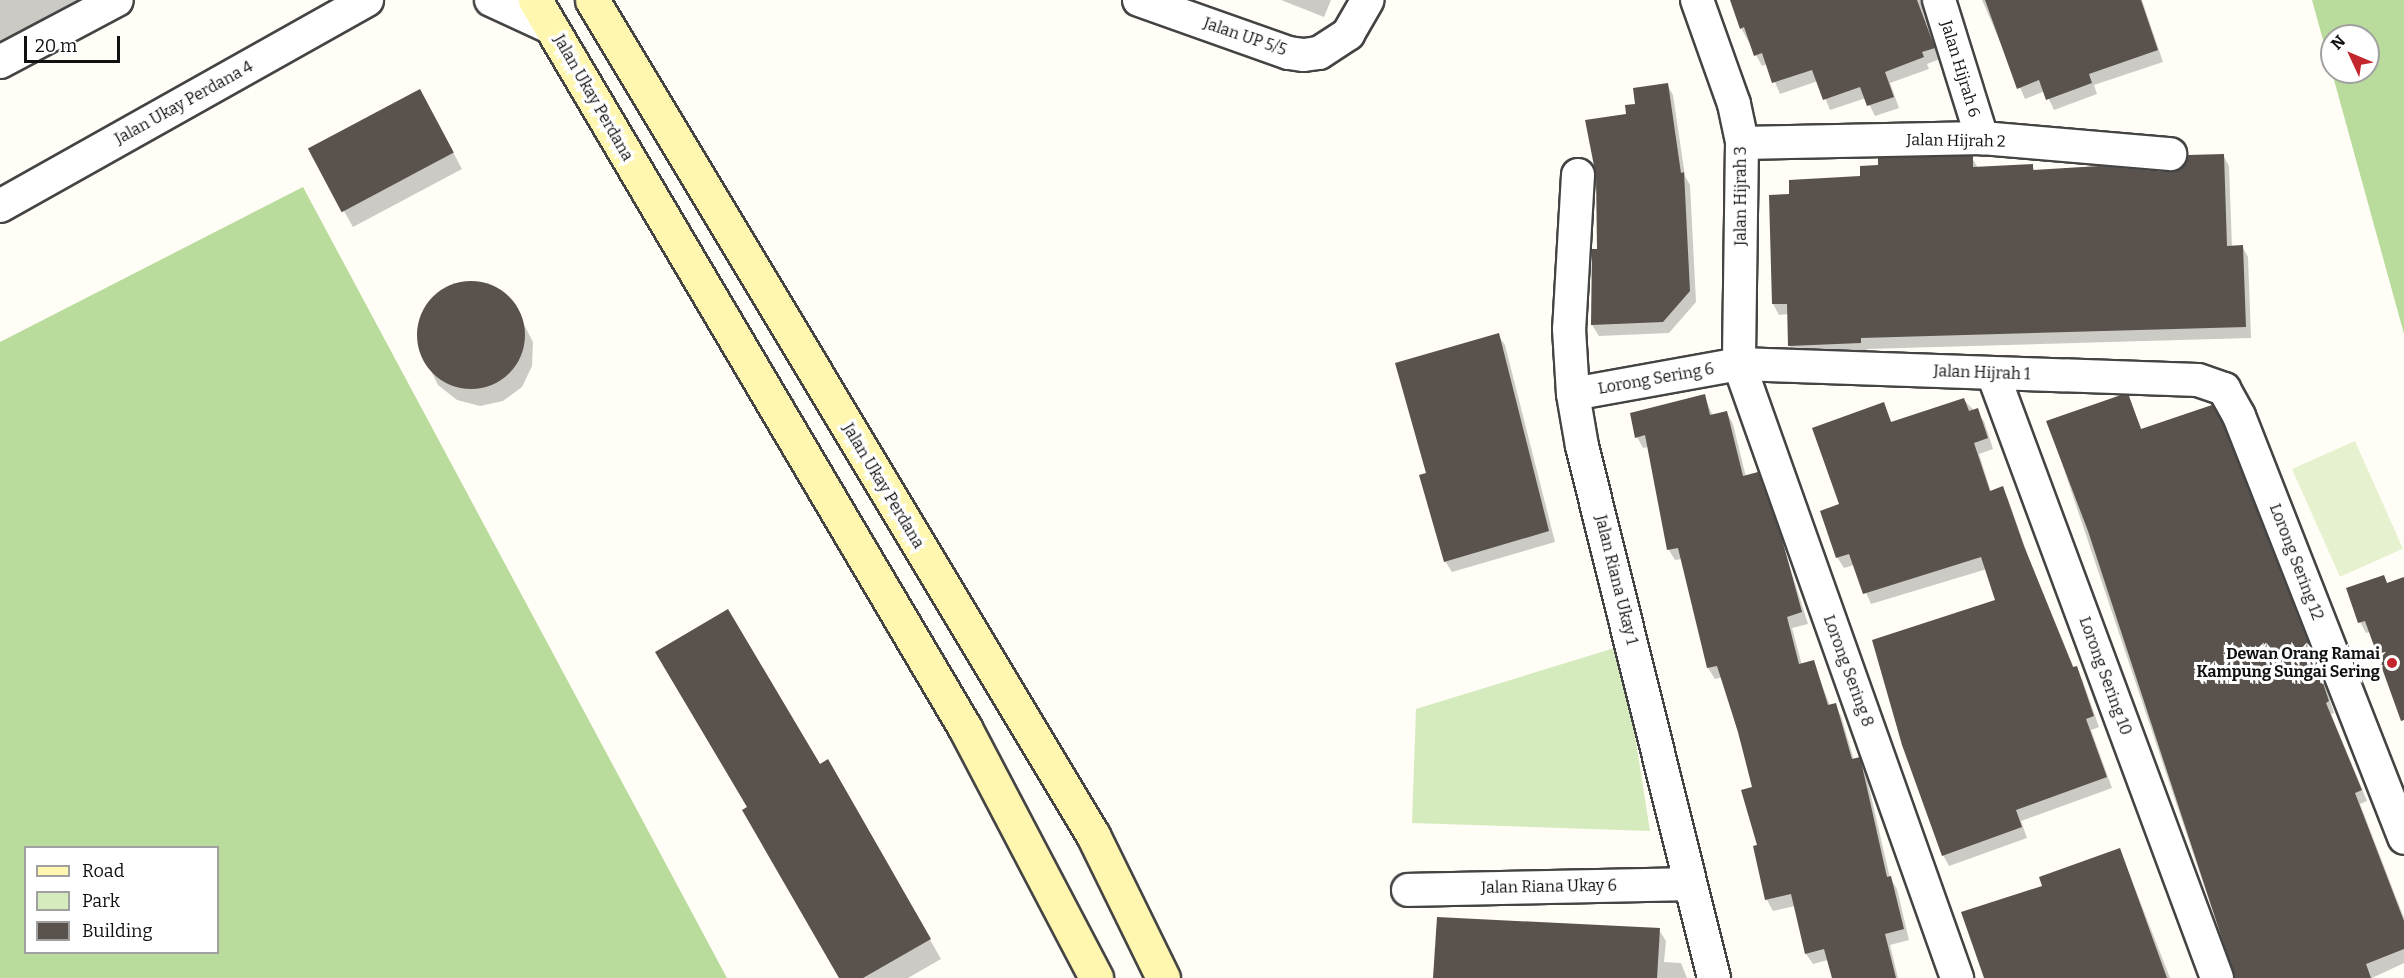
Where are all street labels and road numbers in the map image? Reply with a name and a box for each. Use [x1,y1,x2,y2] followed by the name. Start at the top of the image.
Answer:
[1201,14,1289,60] street label: Jalan UP 5/5
[1936,18,1984,120] street label: Jalan Hijrah 6
[549,32,637,164] street label: Jalan Ukay Perdana
[112,57,256,149] street label: Jalan Ukay Perdana 4
[1906,131,2006,151] street label: Jalan Hijrah 2
[1731,146,1751,246] street label: Jalan Hijrah 3
[1597,359,1715,399] street label: Lorong Sering 6
[1933,362,2031,384] street label: Jalan Hijrah 1
[838,420,928,552] street label: Jalan Ukay Perdana
[2265,501,2327,623] street label: Lorong Sering 12
[1591,513,1641,647] street label: Jalan Riana Ukay 1
[1819,612,1877,730] street label: Lorong Sering 8
[2075,614,2135,738] street label: Lorong Sering 10
[1481,876,1617,898] street label: Jalan Riana Ukay 6

